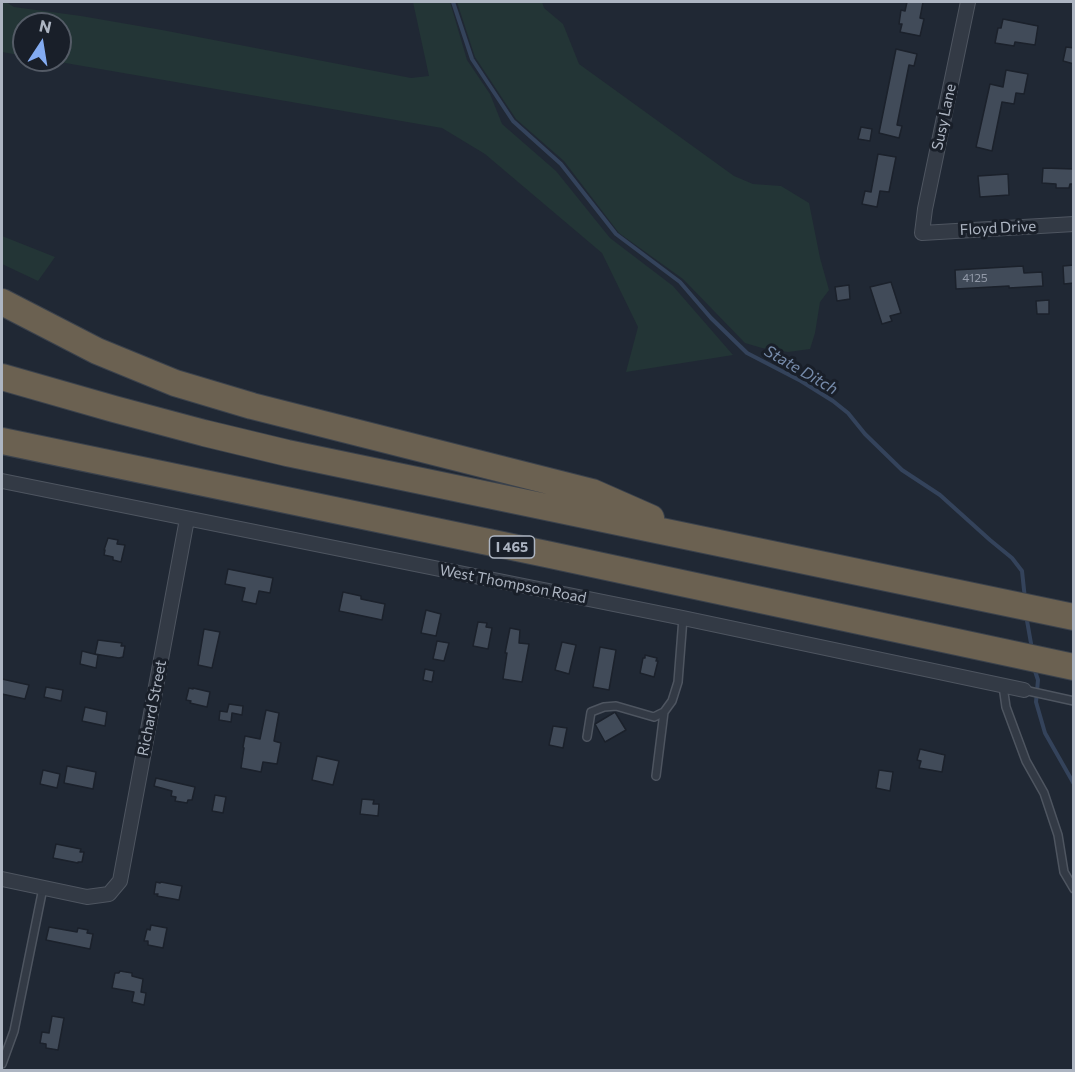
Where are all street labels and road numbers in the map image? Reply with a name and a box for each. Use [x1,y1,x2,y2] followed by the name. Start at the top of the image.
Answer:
[928,82,960,152] street label: Susy Lane
[959,217,1037,239] street label: Floyd Drive
[490,536,534,558] road number: I 465
[438,561,588,607] street label: West Thompson Road
[134,658,170,758] street label: Richard Street

